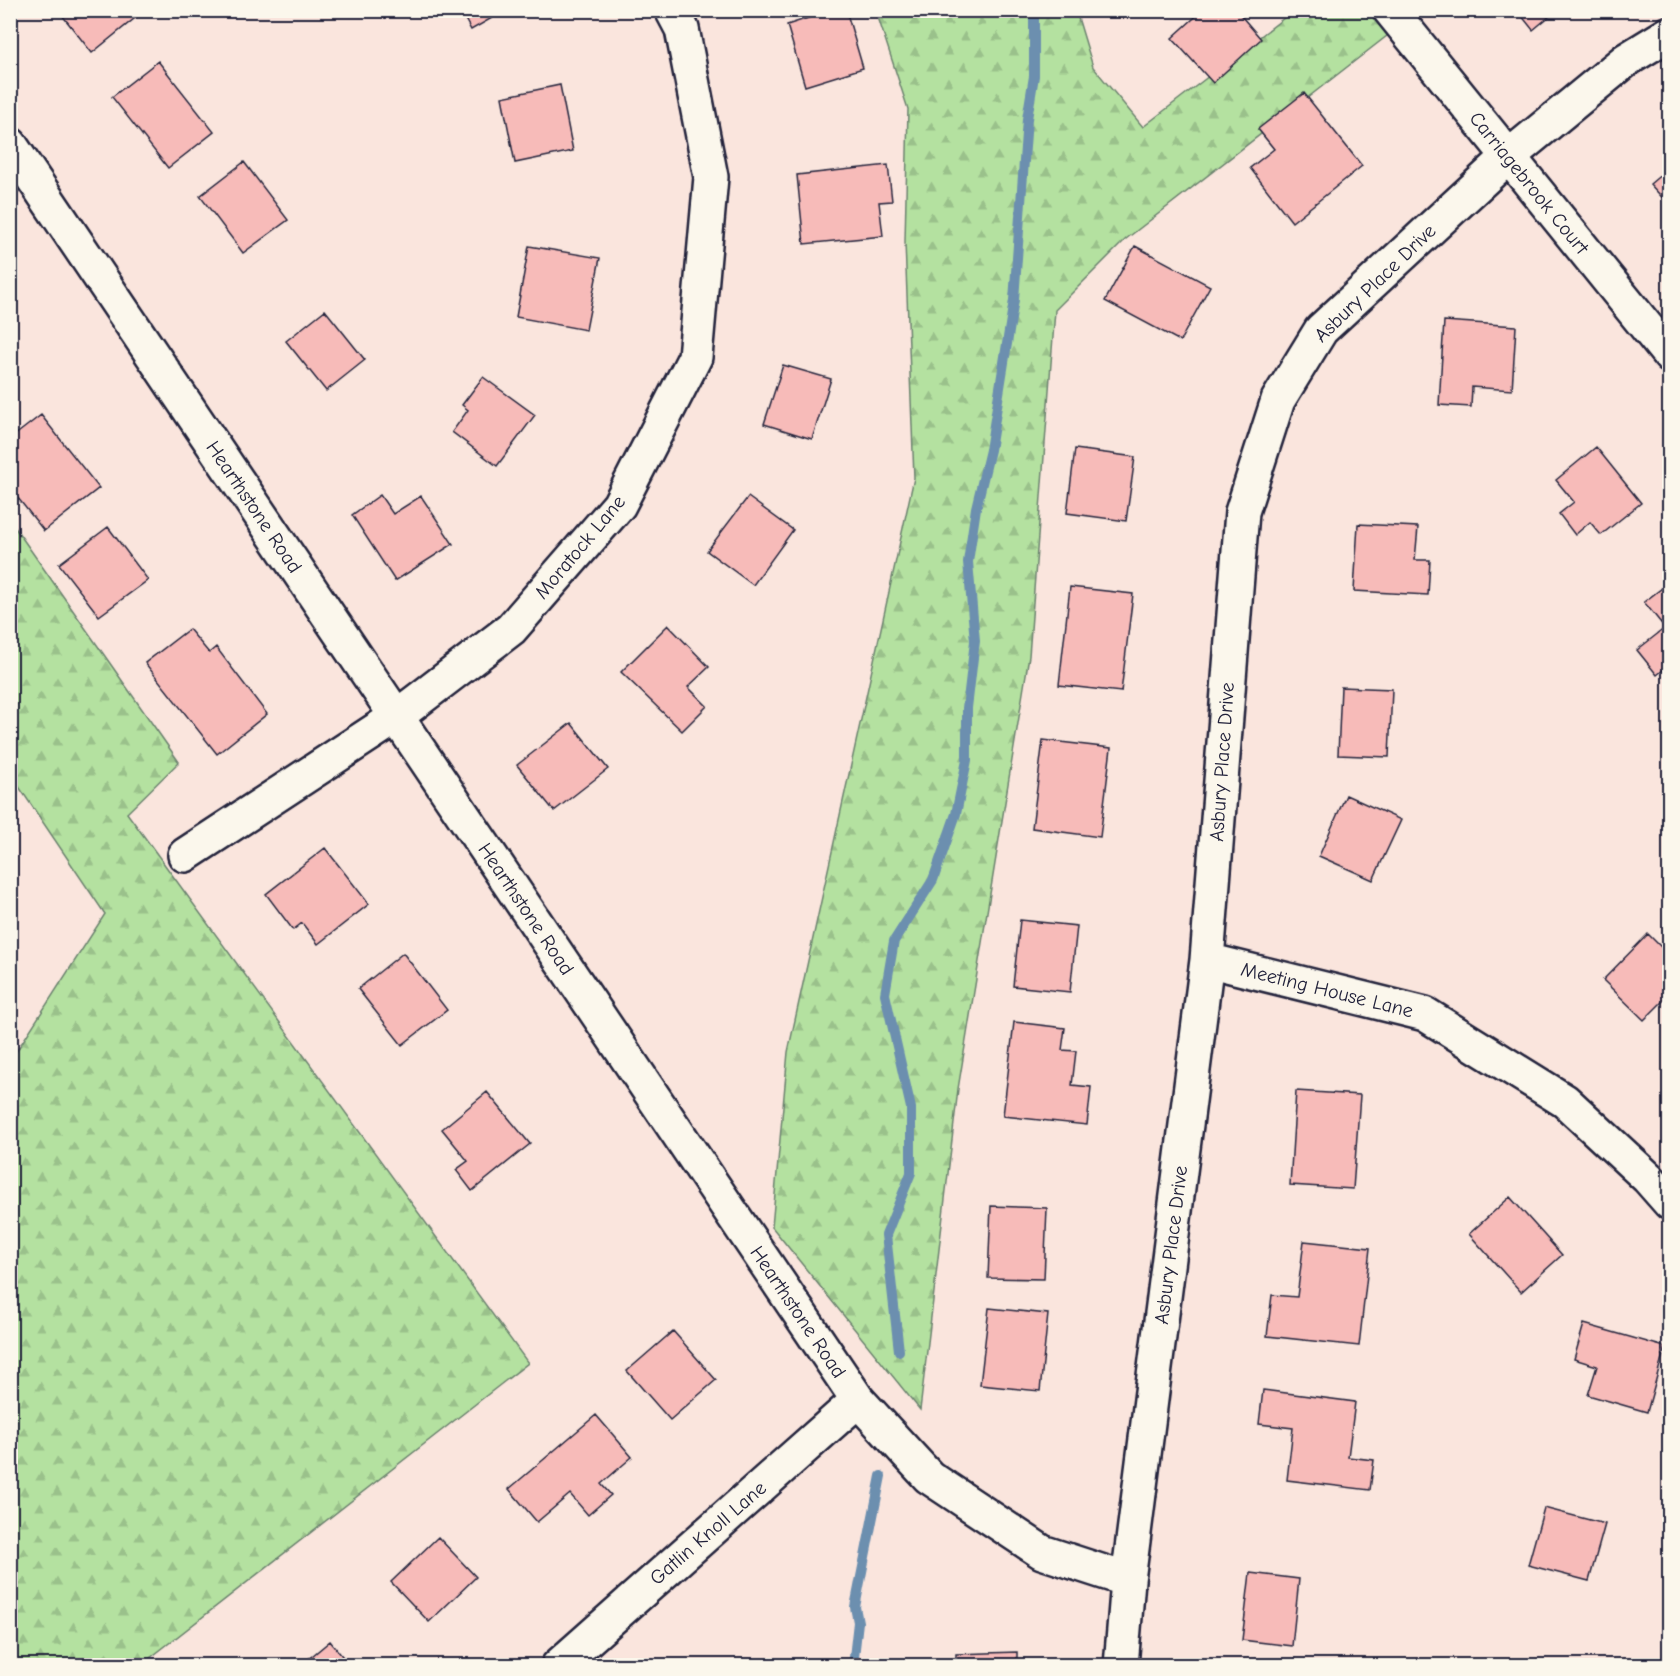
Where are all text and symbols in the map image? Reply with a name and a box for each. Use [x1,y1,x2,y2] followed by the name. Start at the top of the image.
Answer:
[1465,107,1594,260] street label: Carriagebrook Court
[1310,219,1440,347] street label: Asbury Place Drive
[201,437,307,577] street label: Hearthstone Road
[530,491,630,603] street label: Moratock Lane
[1205,682,1239,842] street label: Asbury Place Drive
[473,839,579,979] street label: Hearthstone Road
[1238,957,1416,1023] street label: Meeting House Lane
[1150,1164,1192,1326] street label: Asbury Place Drive
[745,1242,851,1382] street label: Hearthstone Road
[645,1476,771,1590] street label: Gatlin Knoll Lane

